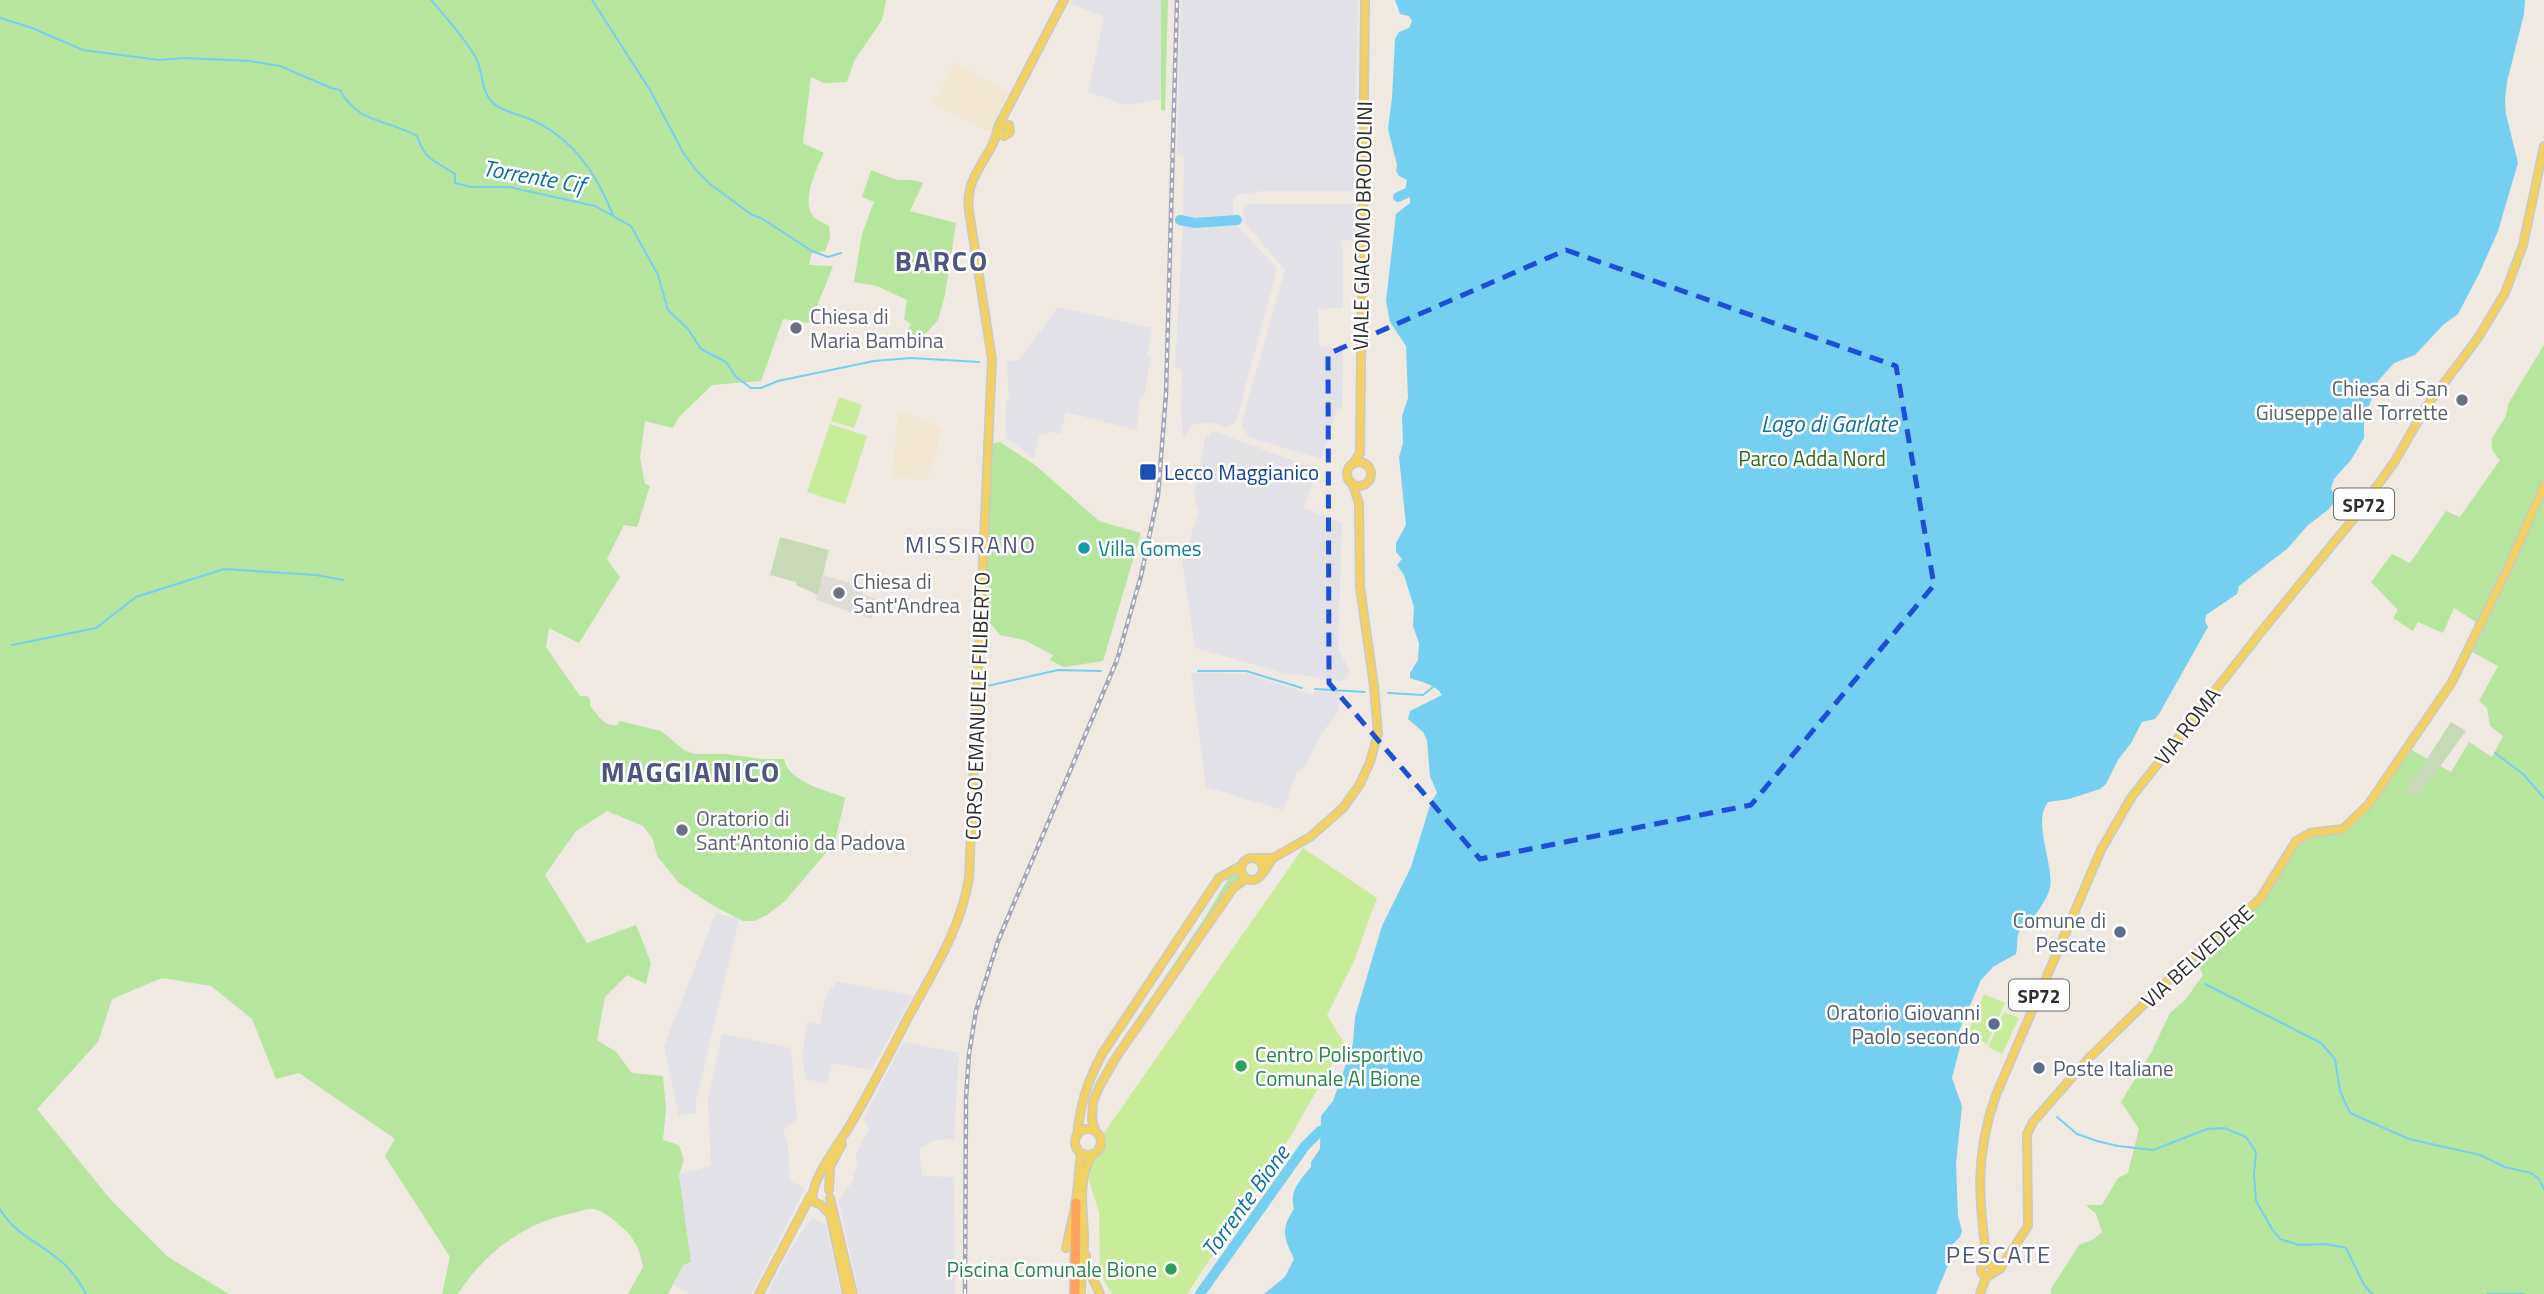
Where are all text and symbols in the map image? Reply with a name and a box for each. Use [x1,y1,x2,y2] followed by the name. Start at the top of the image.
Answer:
[1344,101,1380,351] street label: VIALE GIACOMO BRODOLINI
[480,150,592,203] water label: Torrente Cif
[895,239,989,282] district label: BARCO
[810,300,944,356] place label: Chiesa di Maria Bambina
[788,320,804,336] marker: Chiesa di Maria Bambina
[2256,372,2448,428] place label: Chiesa di San Giuseppe alle Torrette
[2454,392,2470,408] marker: Chiesa di San Giuseppe alle Torrette
[1761,406,1898,441] water label: Lago di Garlate
[1738,442,1886,474] park label: Parco Adda Nord
[1164,456,1319,488] place label: Lecco Maggianico
[1138,462,1158,482] marker: Lecco Maggianico
[2334,489,2394,520] road number: SP72
[905,527,1037,562] district label: MISSIRANO
[1098,532,1202,564] place label: Villa Gomes
[1076,540,1092,556] marker: Villa Gomes
[853,565,961,621] place label: Chiesa di Sant'Andrea
[956,571,998,841] street label: CORSO EMANUELE FILIBERTO
[831,585,847,601] marker: Chiesa di Sant'Andrea
[2146,680,2228,772] street label: VIA ROMA
[601,750,781,793] district label: MAGGIANICO
[696,802,906,858] place label: Oratorio di Sant'Antonio da Padova
[674,822,690,838] marker: Oratorio di Sant'Antonio da Padova
[2134,897,2260,1015] street label: VIA BELVEDERE
[2013,904,2106,960] place label: Comune di Pescate
[2112,924,2128,940] marker: Comune di Pescate
[2009,979,2069,1010] road number: SP72
[1826,996,1980,1052] place label: Oratorio Giovanni Paolo secondo
[1986,1016,2002,1032] marker: Oratorio Giovanni Paolo secondo
[1255,1038,1423,1094] place label: Centro Polisportivo Comunale Al Bione
[2053,1052,2174,1084] place label: Poste Italiane
[1233,1058,1249,1074] marker: Centro Polisportivo Comunale Al Bione
[2031,1060,2047,1076] marker: Poste Italiane
[1192,1137,1298,1264] water label: Torrente Bione
[1946,1236,2052,1272] district label: PESCATE
[947,1253,1157,1285] place label: Piscina Comunale Bione
[1163,1261,1179,1277] marker: Piscina Comunale Bione

